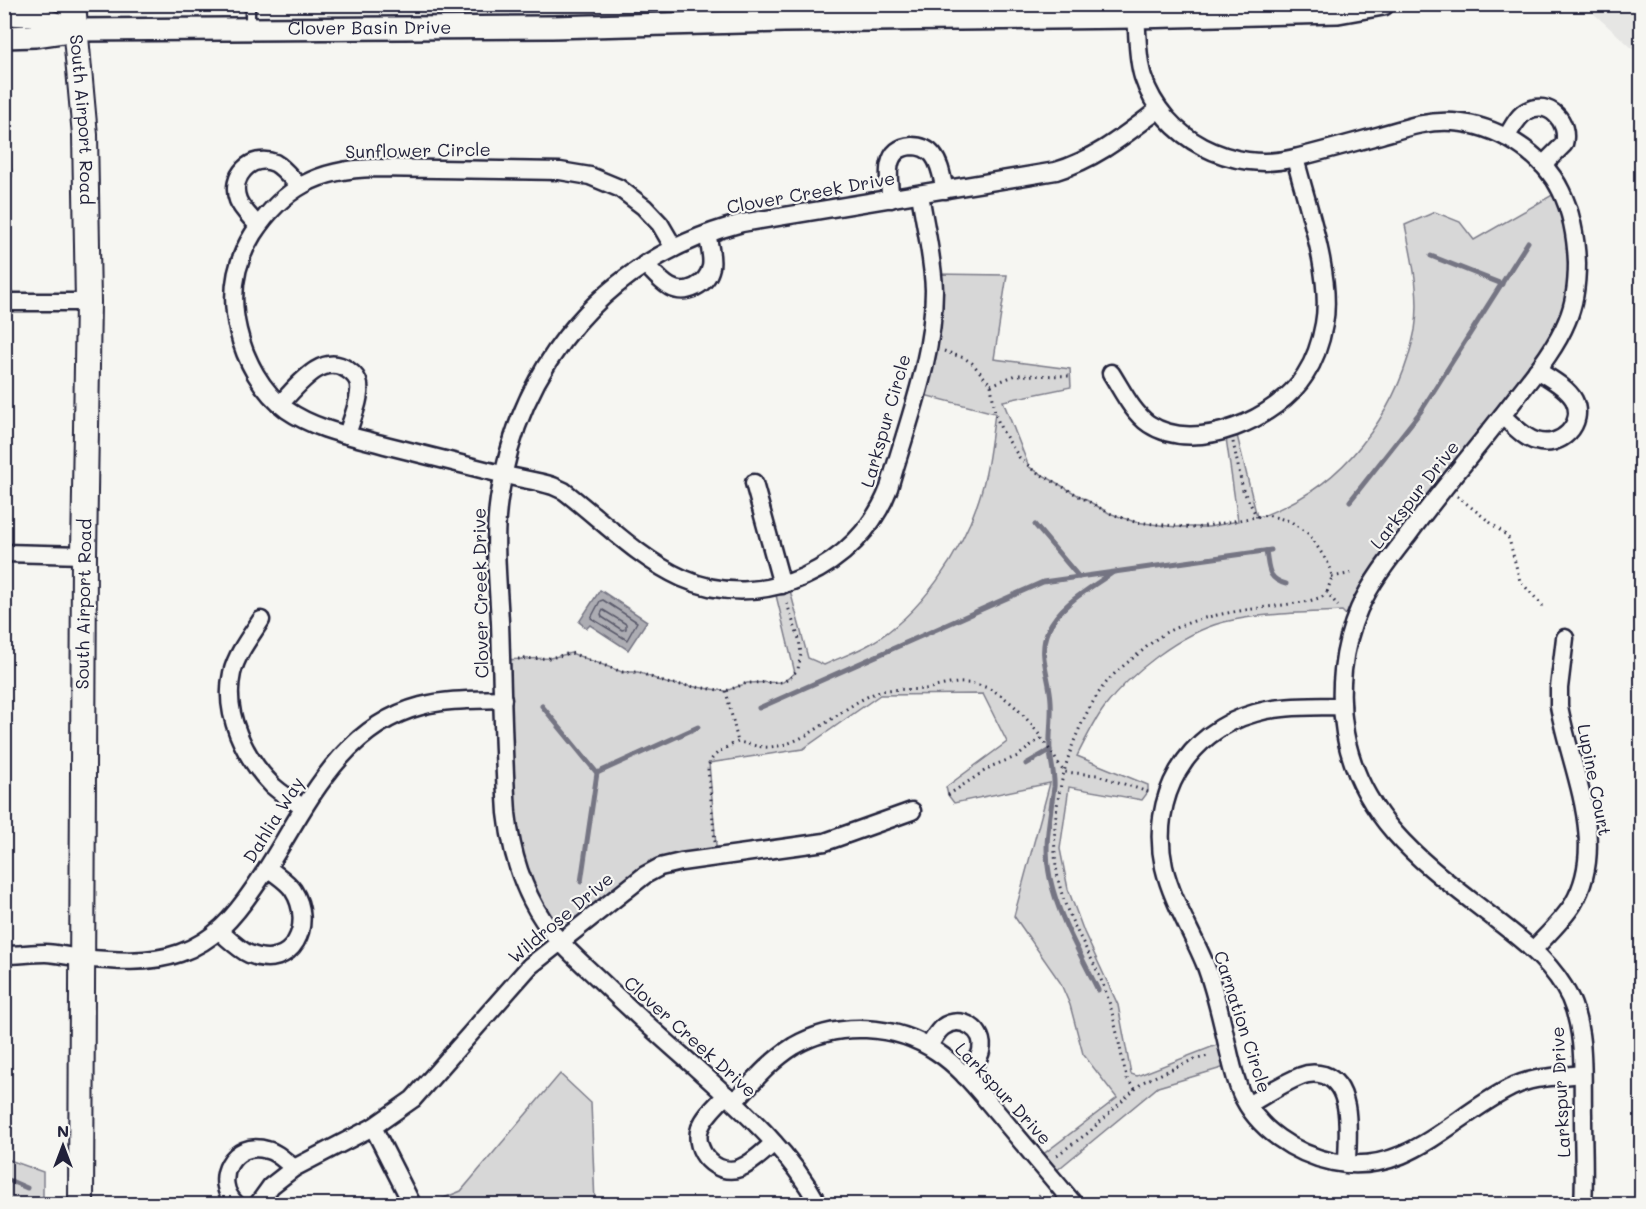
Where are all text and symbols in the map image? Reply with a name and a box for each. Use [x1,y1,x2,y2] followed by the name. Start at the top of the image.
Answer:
[288,15,451,40] street label: Clover Basin Drive
[65,33,99,205] street label: South Airport Road
[345,137,491,163] street label: Sunflower Circle
[725,165,897,219] street label: Clover Creek Drive
[855,351,916,490] street label: Larkspur Circle
[1364,435,1464,554] street label: Larkspur Drive
[467,508,493,679] street label: Clover Creek Drive
[70,518,96,690] street label: South Airport Road
[1572,722,1618,838] street label: Lupine Court
[237,772,309,867] street label: Dahlia Way
[503,866,618,968] street label: Wildrose Drive
[1209,948,1277,1096] street label: Carnation Circle
[619,970,762,1102] street label: Clover Creek Drive
[1545,1026,1575,1158] street label: Larkspur Drive
[950,1037,1057,1150] street label: Larkspur Drive
[33,1116,93,1176] north arrow
[57,1120,69,1141] text: N

